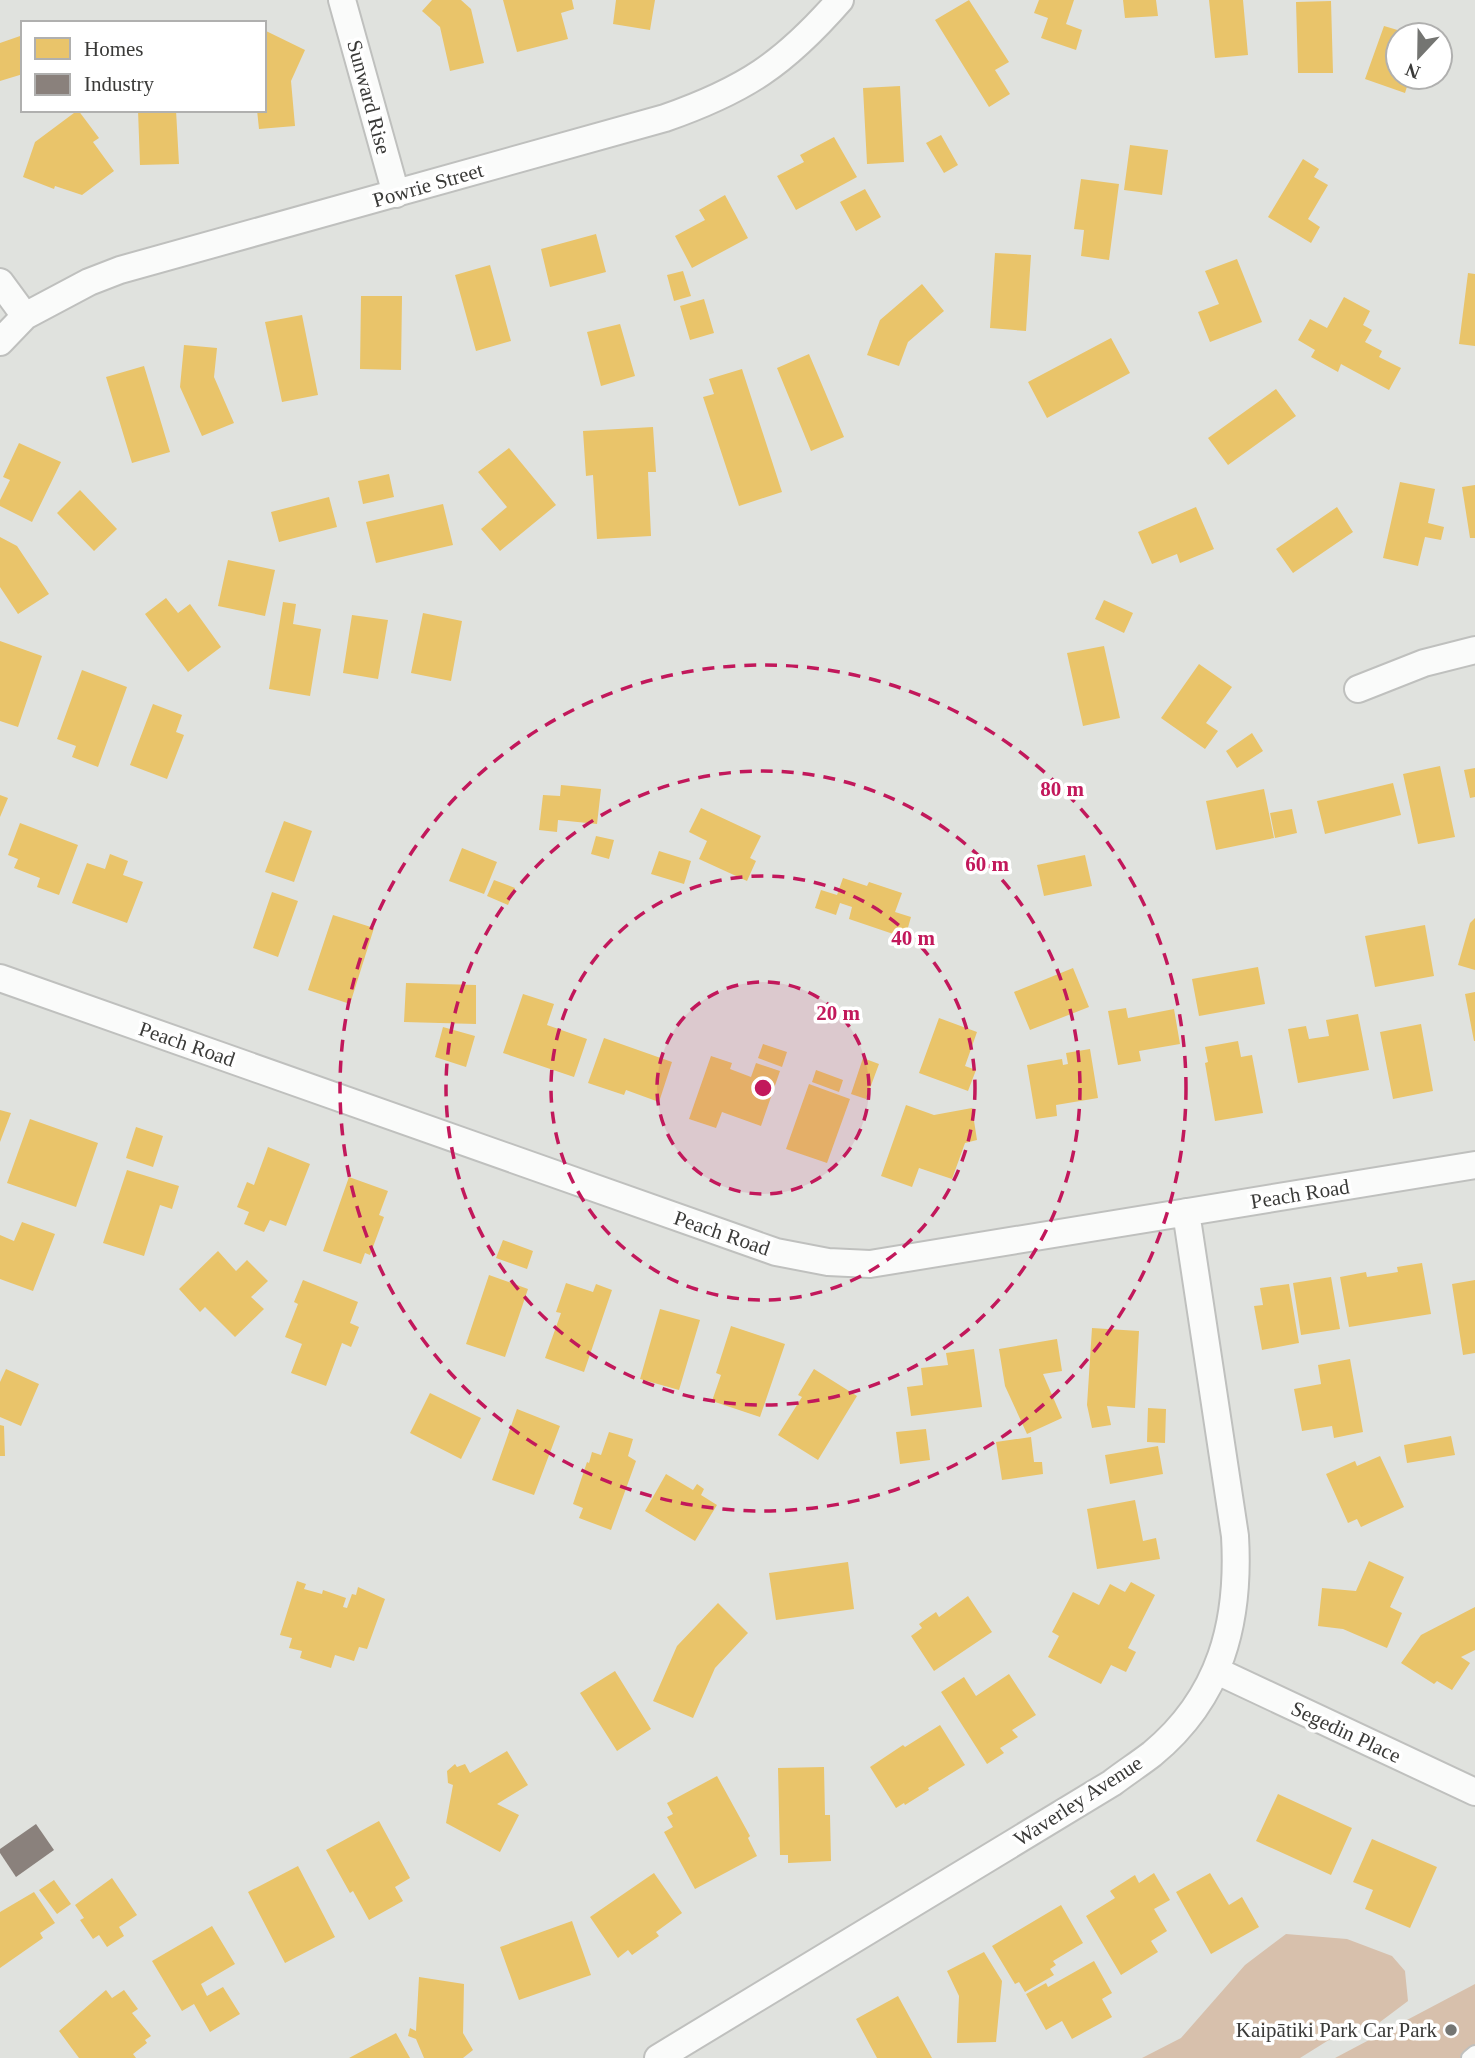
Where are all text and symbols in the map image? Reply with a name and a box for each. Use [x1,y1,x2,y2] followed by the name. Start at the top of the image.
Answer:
[21,21,266,112] legend
[1384,21,1454,91] north arrow
[84,37,144,61] text: Homes
[342,37,396,157] street label: Sunward Rise
[1402,59,1423,84] text: N
[84,72,154,96] text: Industry
[370,158,486,212] street label: Powrie Street
[1040,777,1084,801] text: 80 m
[965,852,1009,876] text: 60 m
[891,926,935,950] text: 40 m
[816,1001,860,1025] text: 20 m
[136,1016,239,1072] street label: Peach Road
[751,1076,775,1100] centre of rings
[1249,1174,1352,1214] street label: Peach Road
[671,1205,774,1261] street label: Peach Road
[1287,1696,1405,1768] street label: Segedin Place
[1009,1751,1147,1851] street label: Waverley Avenue
[1236,2018,1437,2042] place label: Kaipātiki Park Car Park
[1443,2022,1459,2038] marker: Kaipātiki Park Car Park

